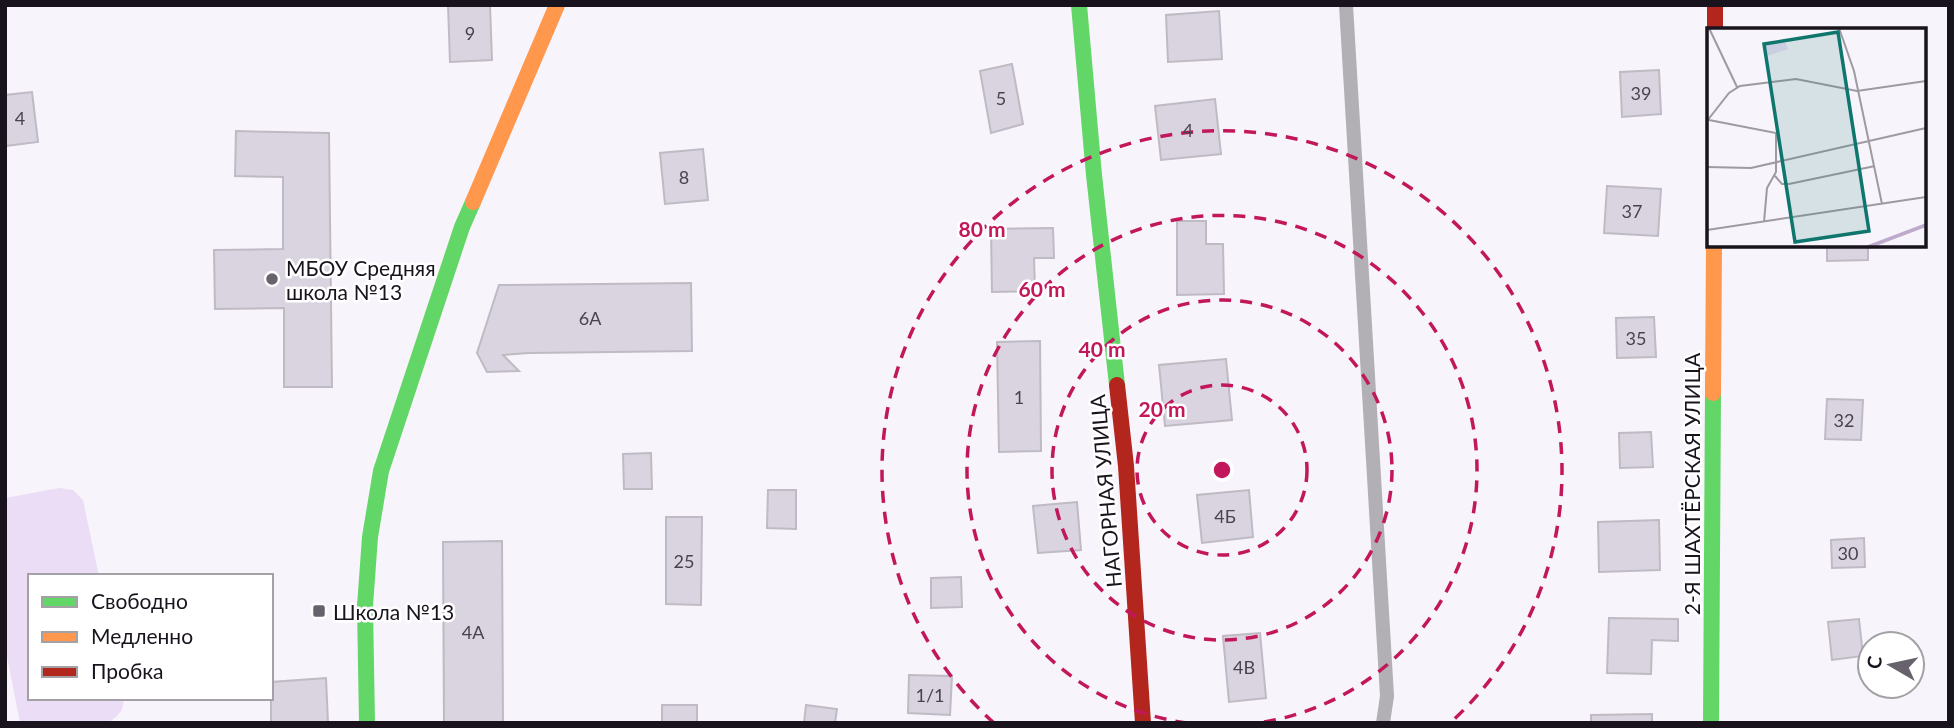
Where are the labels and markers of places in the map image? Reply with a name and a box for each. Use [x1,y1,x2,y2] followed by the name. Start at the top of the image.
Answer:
[286,255,436,304] place label: МБОУ Средняя школа №13
[264,271,280,287] marker: МБОУ Средняя школа №13
[1210,458,1234,482] centre of rings
[333,599,454,624] place label: Школа №13
[311,603,327,619] marker: Школа №13

